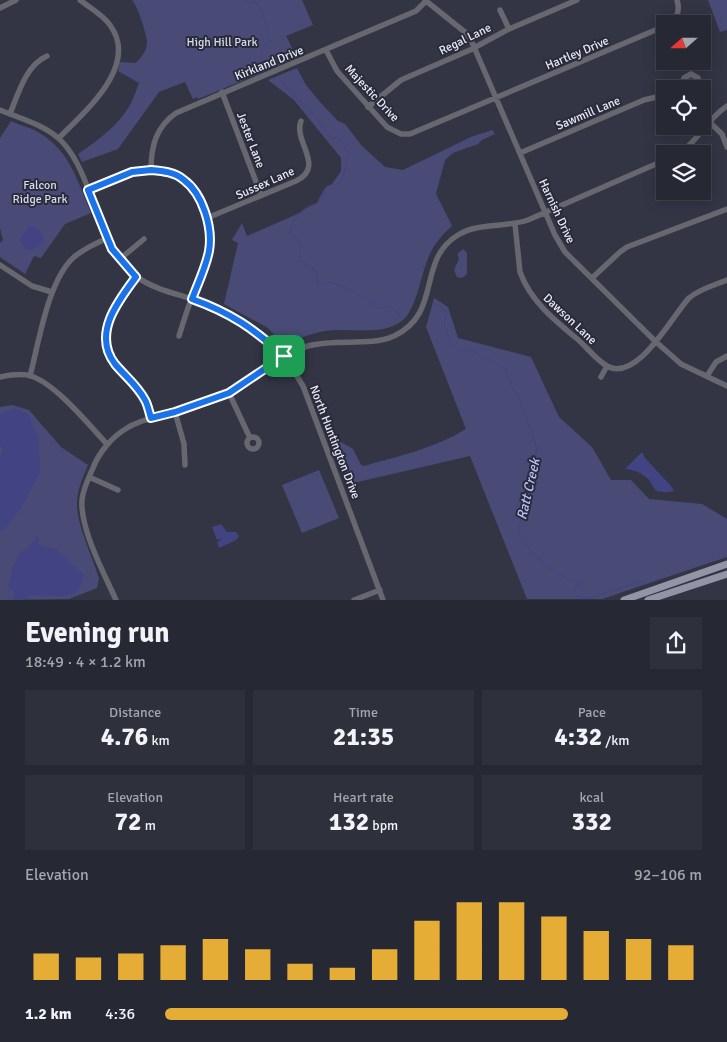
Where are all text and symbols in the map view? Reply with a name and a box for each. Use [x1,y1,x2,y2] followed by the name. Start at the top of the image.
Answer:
[656,15,711,70] north arrow
[656,15,711,200] map controls
[437,20,494,59] street label: Regal Lane
[543,33,611,74] street label: Hartley Drive
[187,35,257,50] park label: High Hill Park
[233,43,306,84] street label: Kirkland Drive
[341,62,402,125] street label: Majestic Drive
[656,80,711,135] button: locate
[554,93,623,134] street label: Sawmill Lane
[233,110,268,170] street label: Jester Lane
[656,145,711,200] button: layers
[234,164,297,203] street label: Sussex Lane
[535,176,578,246] street label: Harnish Drive
[13,178,67,207] park label: Falcon Ridge Park
[540,291,600,348] street label: Dawson Lane
[263,335,305,377] pin
[270,342,298,370] icon: arrive
[306,383,363,501] street label: North Huntington Drive
[513,455,544,521] water label: Ratt Creek
[25,616,170,650] text: Evening run
[650,617,702,669] button: share
[25,652,146,672] text: 18:49 · 4 × 1.2 km
[109,704,161,721] text: Distance
[349,704,378,721] text: Time
[578,704,606,721] text: Pace
[101,721,148,752] text: 4.76
[333,721,394,752] text: 21:35
[554,721,602,752] text: 4:32
[148,732,170,749] text: km
[602,732,629,749] text: /km
[107,789,163,806] text: Elevation
[333,789,394,806] text: Heart rate
[580,789,604,806] text: kcal
[115,806,142,837] text: 72
[329,806,369,837] text: 132
[572,806,612,837] text: 332
[142,817,156,834] text: m
[369,817,398,834] text: bpm
[25,865,89,885] text: Elevation
[634,865,702,885] text: 92–106 m
[25,1004,72,1024] text: 1.2 km
[105,1004,135,1024] text: 4:36

